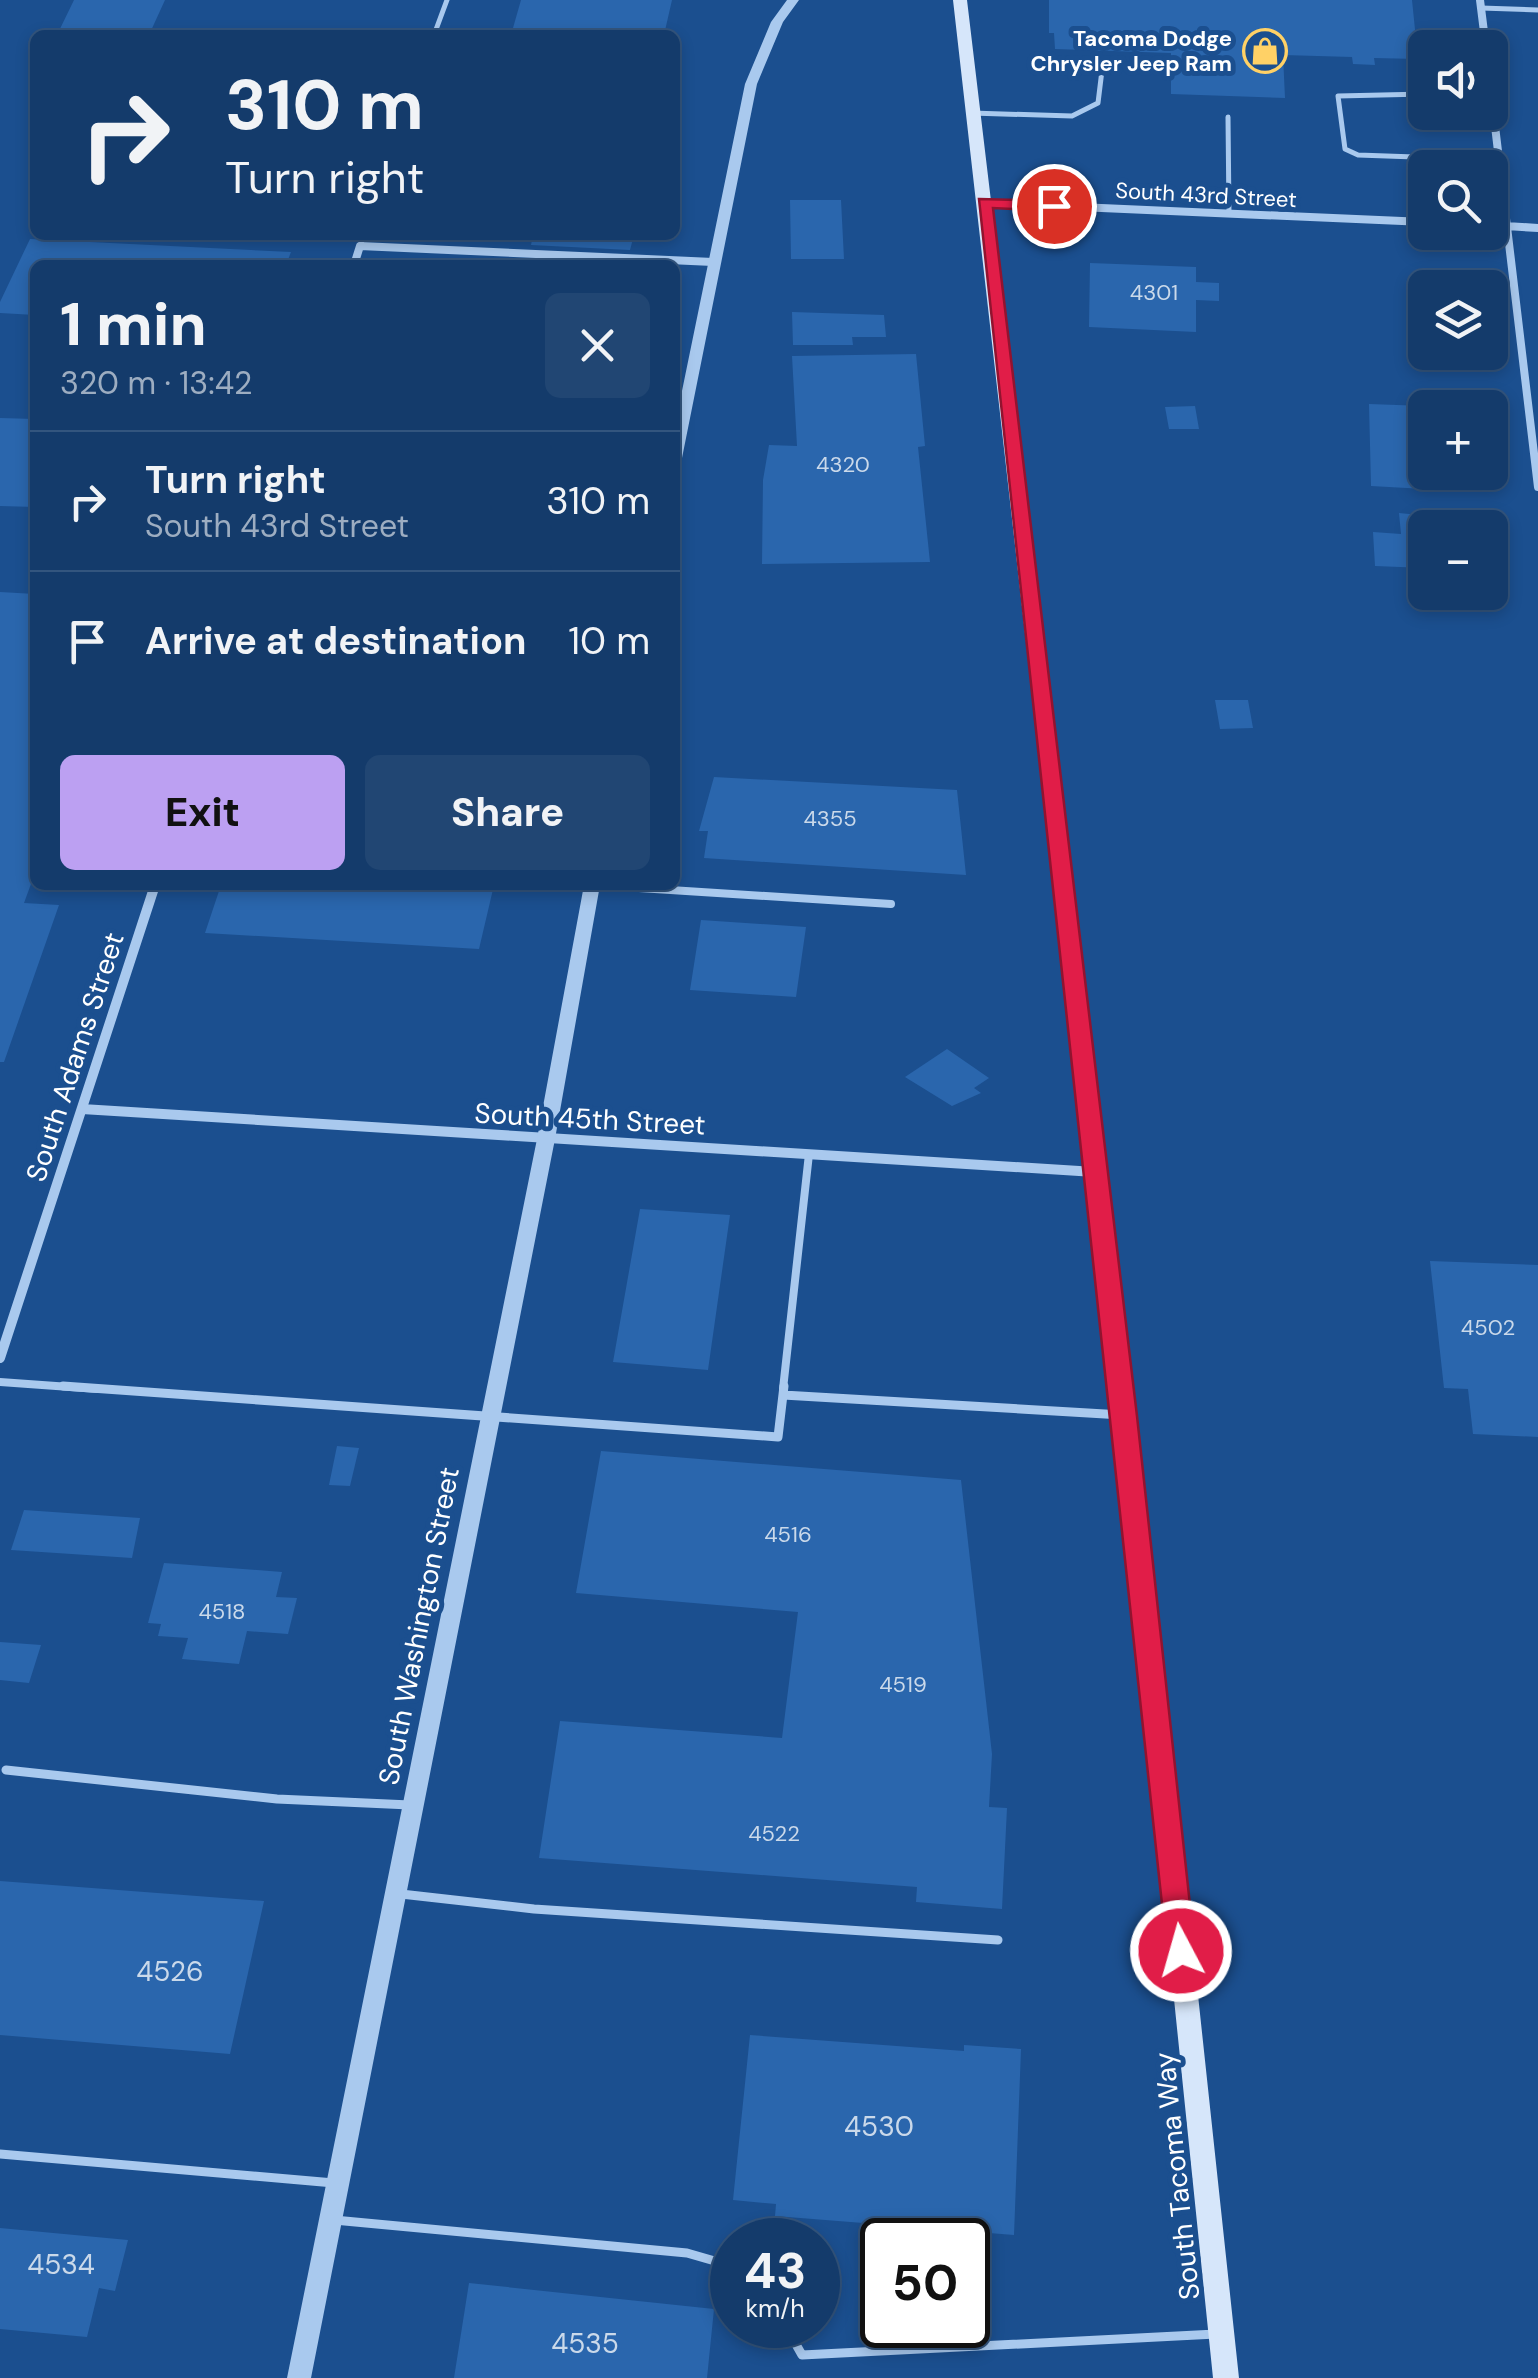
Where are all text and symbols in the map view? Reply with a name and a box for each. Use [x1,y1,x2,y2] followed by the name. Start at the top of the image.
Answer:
[1030,24,1232,78] place label: Tacoma Dodge Chrysler Jeep Ram
[1242,28,1288,74] shop icon: Tacoma Dodge Chrysler Jeep Ram
[1408,30,1508,610] map controls
[1408,30,1508,130] button: sound
[225,60,424,151] text: 310 m
[60,70,190,200] icon: right
[225,148,424,207] text: Turn right
[1408,150,1508,250] button: search
[1012,164,1097,249] pin
[1115,176,1297,214] street label: South 43rd Street
[1027,179,1082,234] icon: arrive
[1408,270,1508,370] button: layers
[1130,278,1178,307] house number: 4301
[60,285,207,364] text: 1 min
[545,293,650,398] button: close
[60,362,253,404] text: 320 m · 13:42
[1408,390,1508,490] button: +
[816,450,870,479] house number: 4320
[145,455,326,505] text: Turn right
[60,474,115,529] icon: right
[546,476,650,526] text: 310 m
[145,505,409,547] text: South 43rd Street
[1408,510,1508,610] button: −
[60,614,115,669] icon: arrive
[145,616,527,666] text: Arrive at destination
[568,616,650,666] text: 10 m
[60,755,345,870] button: Exit
[365,755,650,870] button: Share
[803,804,857,833] house number: 4355
[17,928,133,1186] street label: South Adams Street
[474,1094,706,1144] street label: South 45th Street
[1461,1313,1515,1342] house number: 4502
[370,1464,468,1788] street label: South Washington Street
[764,1520,812,1549] house number: 4516
[198,1597,246,1626] house number: 4518
[879,1670,927,1699] house number: 4519
[748,1819,800,1848] house number: 4522
[1129,1899,1233,2003] position arrow
[136,1953,204,1990] house number: 4526
[1146,2050,1208,2302] street label: South Tacoma Way
[844,2108,914,2145] house number: 4530
[860,2218,990,2348] speed limit sign: 50
[744,2238,806,2304] text: 43
[27,2246,95,2283] house number: 4534
[745,2292,805,2325] text: km/h
[551,2325,619,2362] house number: 4535

